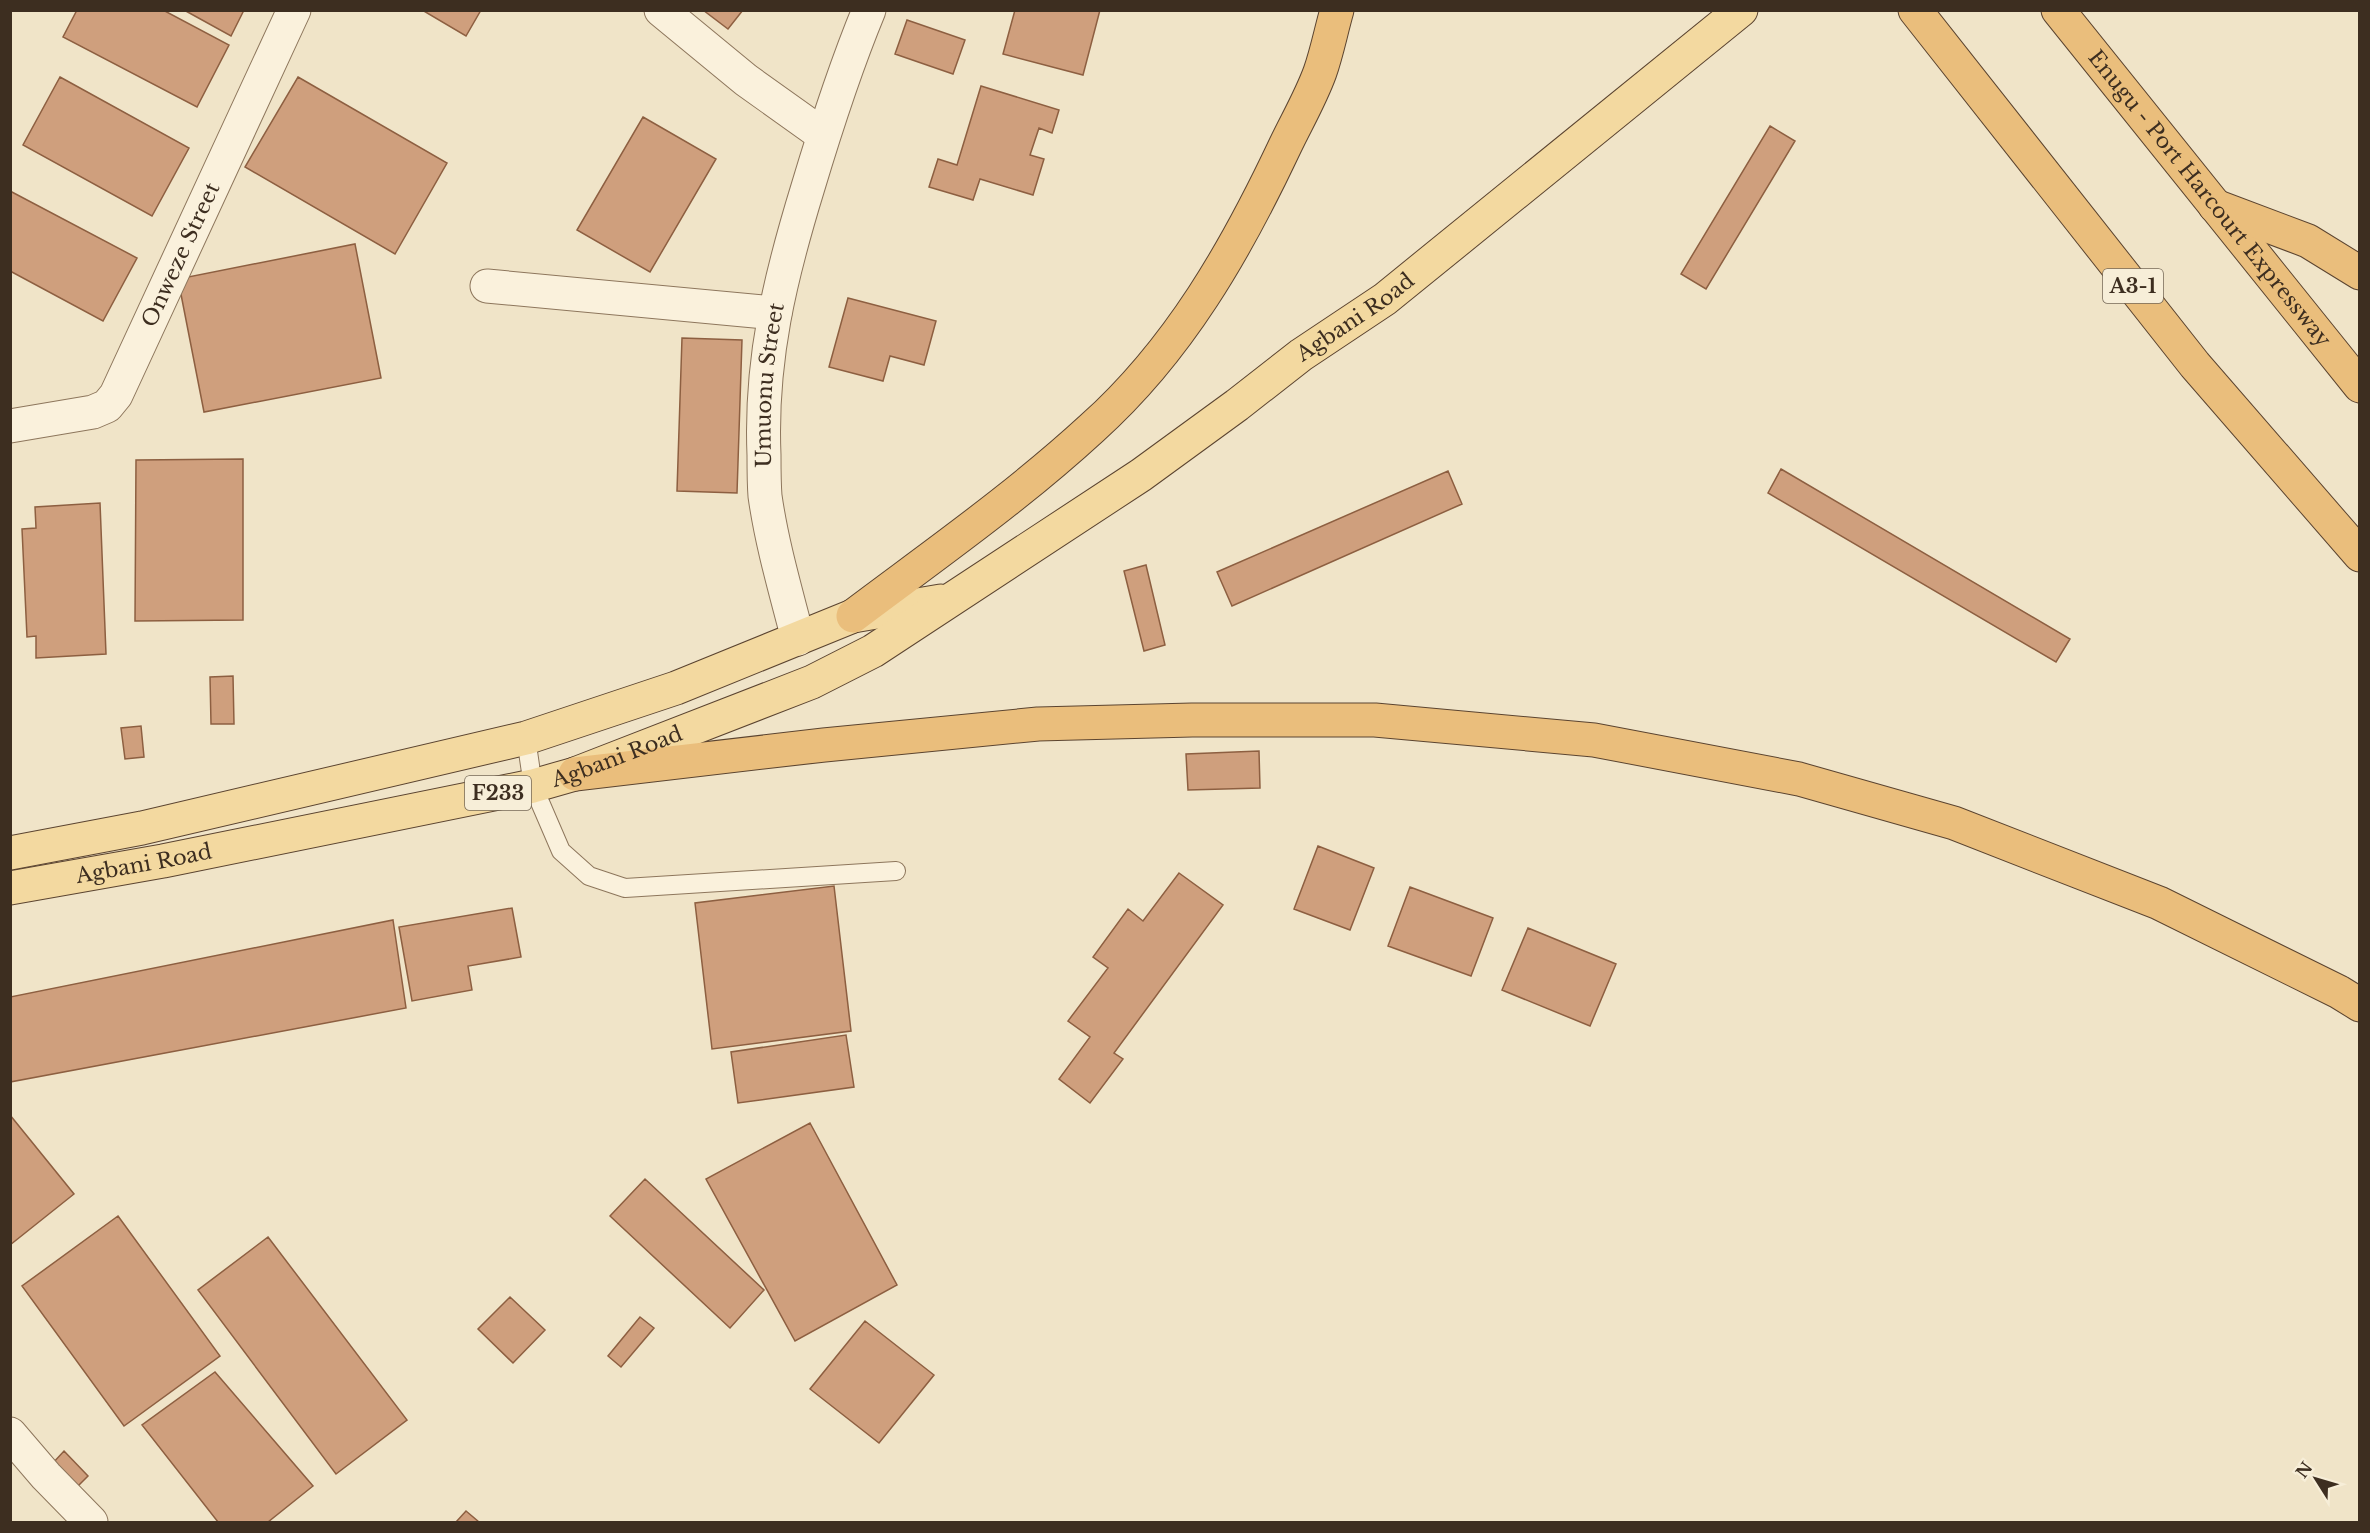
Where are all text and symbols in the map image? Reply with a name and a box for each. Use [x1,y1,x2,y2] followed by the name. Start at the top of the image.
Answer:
[2083,45,2337,353] street label: Enugu - Port Harcourt Expressway
[136,178,225,331] street label: Onweze Street
[1291,267,1420,368] street label: Agbani Road
[2103,269,2163,303] road number: A3-1
[750,300,790,468] street label: Umuonu Street
[548,721,686,793] street label: Agbani Road
[465,776,531,810] road number: F233
[73,838,214,889] street label: Agbani Road
[2286,1449,2346,1509] north arrow
[2292,1458,2317,1482] text: N

